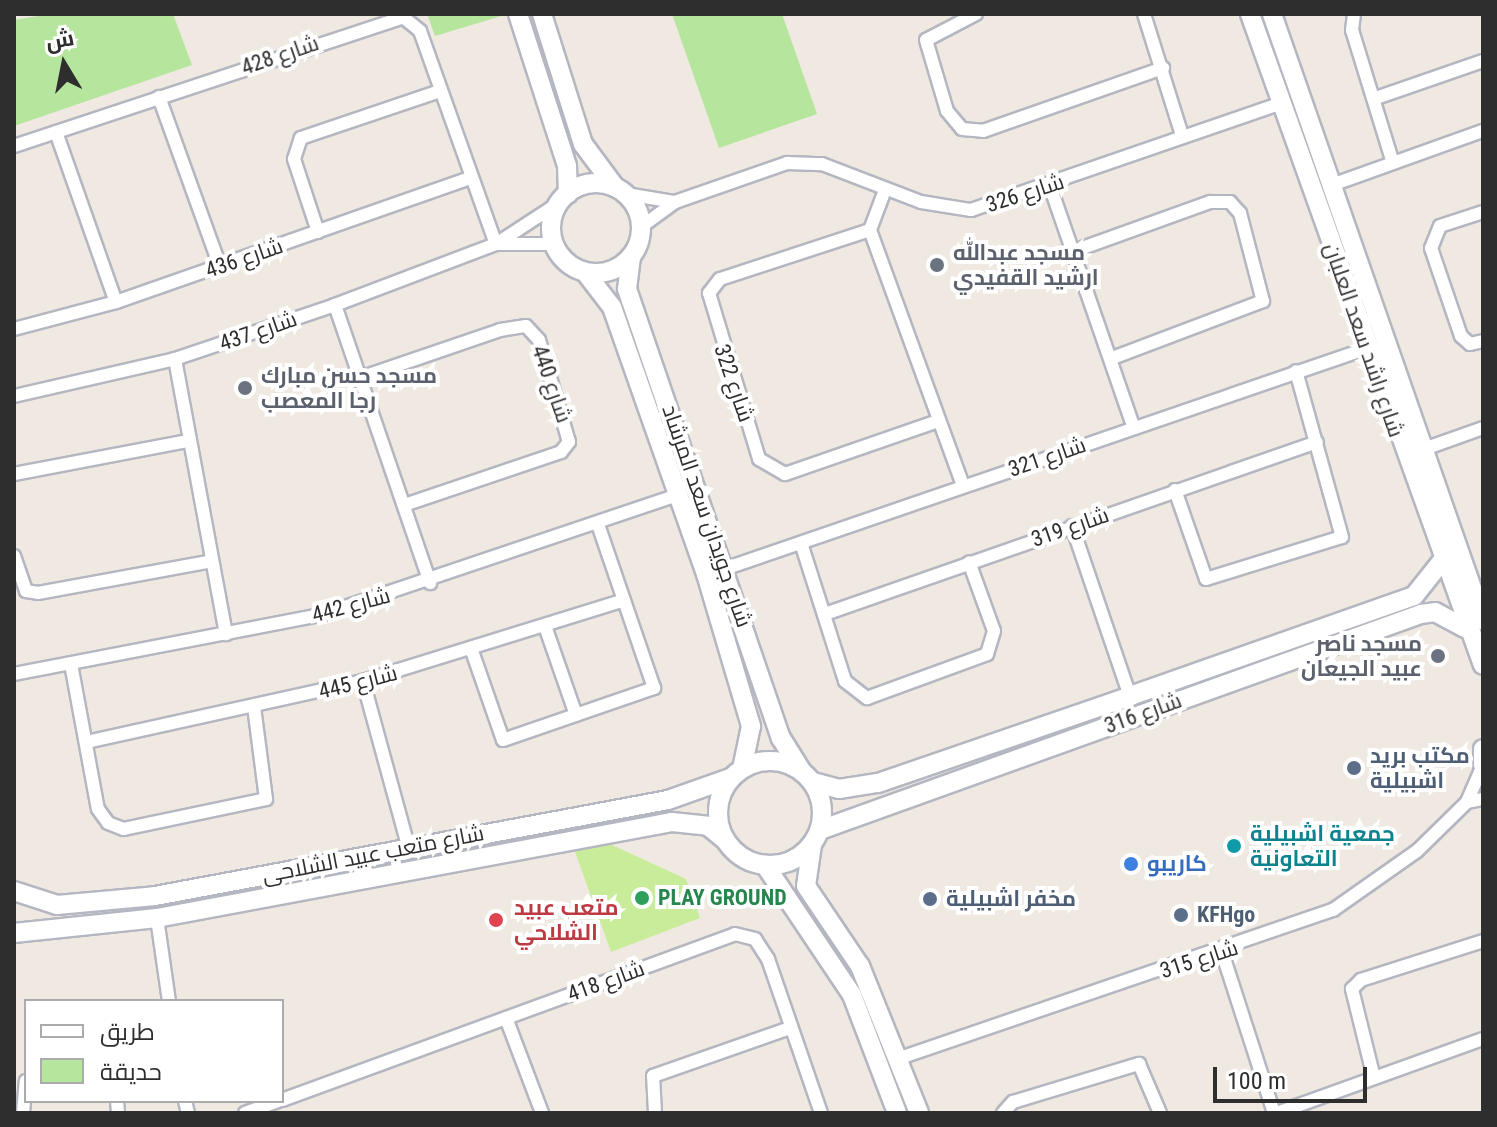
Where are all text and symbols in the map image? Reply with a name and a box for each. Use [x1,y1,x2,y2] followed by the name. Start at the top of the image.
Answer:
[24,24,104,104] north arrow
[44,25,76,55] text: ش
[238,29,322,81] street label: شارع 428
[983,168,1067,218] street label: شارع 326
[202,232,286,284] street label: شارع 436
[953,239,1099,290] place label: مسجد عبدالله ارشيد القفيدي
[1318,239,1410,441] street label: شارع راشد سعد العلبان
[928,256,946,274] marker: مسجد عبدالله ارشيد القفيدي
[216,305,300,357] street label: شارع 437
[708,341,760,425] street label: شارع 322
[526,342,578,426] street label: شارع 440
[261,362,437,414] place label: مسجد حسن مبارك رجا المعصب
[236,379,254,397] marker: مسجد حسن مبارك رجا المعصب
[656,401,758,631] street label: شارع جويدان سعد المرشاد
[1005,431,1089,483] street label: شارع 321
[1028,501,1112,553] street label: شارع 319
[309,582,393,628] street label: شارع 442
[1301,630,1422,682] place label: مسجد ناصر عبيد الجيعان
[1429,647,1447,665] marker: مسجد ناصر عبيد الجيعان
[316,659,400,705] street label: شارع 445
[1101,687,1185,739] street label: شارع 316
[1370,742,1470,794] place label: مكتب بريد اشبيلية
[1345,759,1363,777] marker: مكتب بريد اشبيلية
[260,820,486,888] street label: شارع متعب عبيد الشلاحى
[1250,820,1395,872] place label: جمعية اشبيلية التعاونية
[1225,837,1243,855] marker: جمعية اشبيلية التعاونية
[1147,851,1207,877] place label: كاريبو
[1122,855,1140,873] marker: كاريبو
[658,885,787,911] place label: PLAY GROUND
[946,886,1076,912] place label: مخفر اشبيلية
[633,889,651,907] marker: PLAY GROUND
[921,890,939,908] marker: مخفر اشبيلية
[514,894,618,946] place label: متعب عبيد الشلاحي
[1197,902,1255,928] place label: KFHgo
[1172,906,1190,924] marker: KFHgo
[485,909,507,931] marker: متعب عبيد الشلاحي
[1157,934,1241,984] street label: شارع 315
[564,955,648,1007] street label: شارع 418
[24,999,284,1103] legend
[100,1018,155,1046] text: طريق
[1217,1051,1371,1101] scale bar
[100,1058,162,1086] text: حديقة
[1227,1067,1286,1095] text: 100 m

